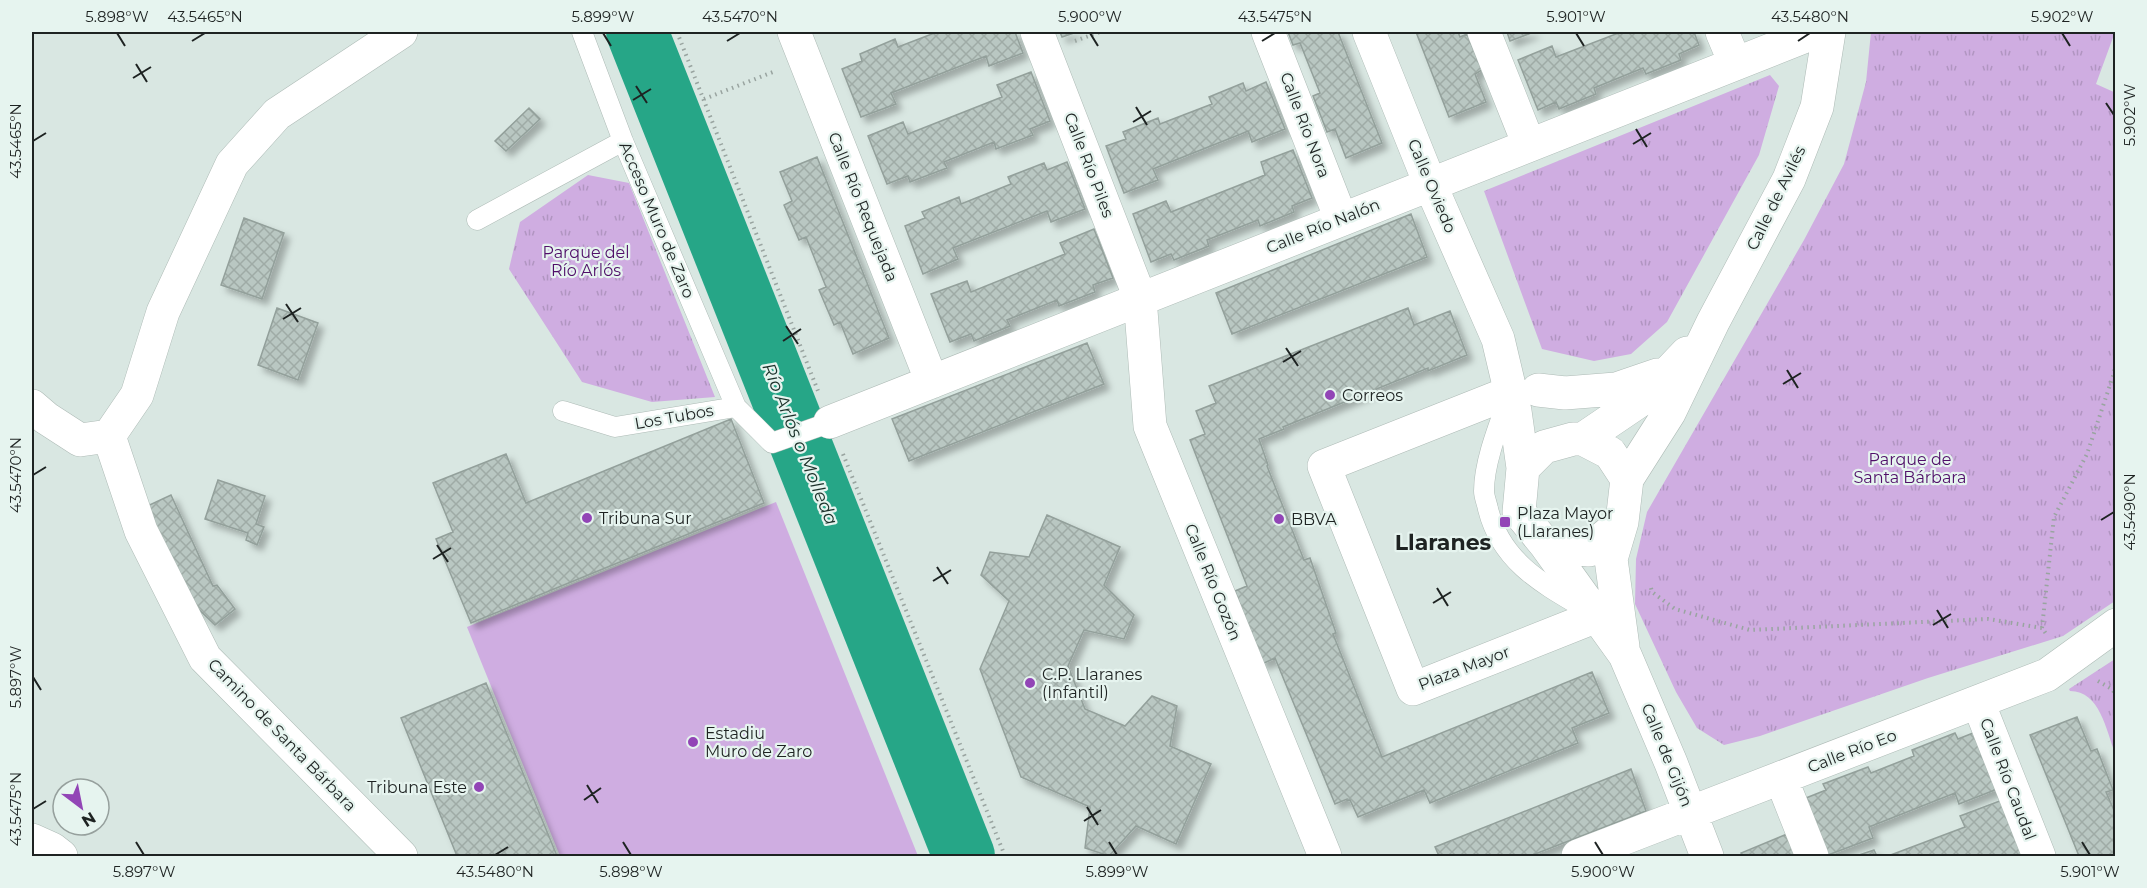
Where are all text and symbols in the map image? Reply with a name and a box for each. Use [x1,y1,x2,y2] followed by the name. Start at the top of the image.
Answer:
[85,7,149,26] text: 5.898°W
[167,7,243,26] text: 43.5465°N
[571,7,635,26] text: 5.899°W
[702,7,778,26] text: 43.5470°N
[1058,7,1122,26] text: 5.900°W
[1238,7,1312,26] text: 43.5475°N
[1546,7,1606,26] text: 5.901°W
[1771,7,1849,26] text: 43.5480°N
[2031,7,2094,26] text: 5.902°W
[1276,70,1334,180] street label: Calle Río Nora
[2120,83,2139,146] text: 5.902°W
[6,103,25,179] text: 43.5465°N
[1060,110,1118,220] street label: Calle Río Piles
[824,129,902,285] street label: Calle Río Requejada
[1404,136,1460,236] street label: Calle Oviedo
[615,139,699,301] street label: Acceso Muro de Zaro
[1743,143,1810,253] street label: Calle de Avilés
[1263,195,1383,257] street label: Calle Río Nalón
[542,243,630,280] park label: Parque del Río Arlós
[757,360,843,528] water label: Río Arlós o Molleda
[1342,386,1403,405] place label: Correos
[1323,388,1337,402] marker: Correos
[633,401,715,433] street label: Los Tubos
[6,437,25,513] text: 43.5470°N
[1853,450,1967,487] park label: Parque de Santa Bárbara
[2120,473,2139,551] text: 43.5490°N
[1517,504,1613,541] place label: Plaza Mayor (Llaranes)
[599,509,692,528] place label: Tribuna Sur
[1291,510,1337,529] place label: BBVA
[580,511,594,525] marker: Tribuna Sur
[1272,512,1286,526] marker: BBVA
[1498,515,1512,529] marker: Plaza Mayor (Llaranes)
[1181,521,1245,643] street label: Calle Río Gozón
[1395,529,1492,556] district label: Llaranes
[1416,642,1512,694] street label: Plaza Mayor
[6,645,25,708] text: 5.897°W
[204,655,360,815] street label: Camino de Santa Bárbara
[1042,665,1142,702] place label: C.P. Llaranes (Infantil)
[1023,676,1037,690] marker: C.P. Llaranes (Infantil)
[1638,701,1696,809] street label: Calle de Gijón
[1976,715,2040,843] street label: Calle Río Caudal
[705,724,812,761] place label: Estadiu Muro de Zaro
[1805,725,1899,777] street label: Calle Río Eo
[686,735,700,749] marker: Estadiu Muro de Zaro
[6,772,25,846] text: 43.5475°N
[51,777,111,837] north arrow
[367,778,467,797] place label: Tribuna Este
[472,780,486,794] marker: Tribuna Este
[78,808,99,831] text: N
[113,862,176,881] text: 5.897°W
[456,862,534,881] text: 43.5480°N
[599,862,663,881] text: 5.898°W
[1085,862,1149,881] text: 5.899°W
[1571,862,1635,881] text: 5.900°W
[2060,862,2120,881] text: 5.901°W

